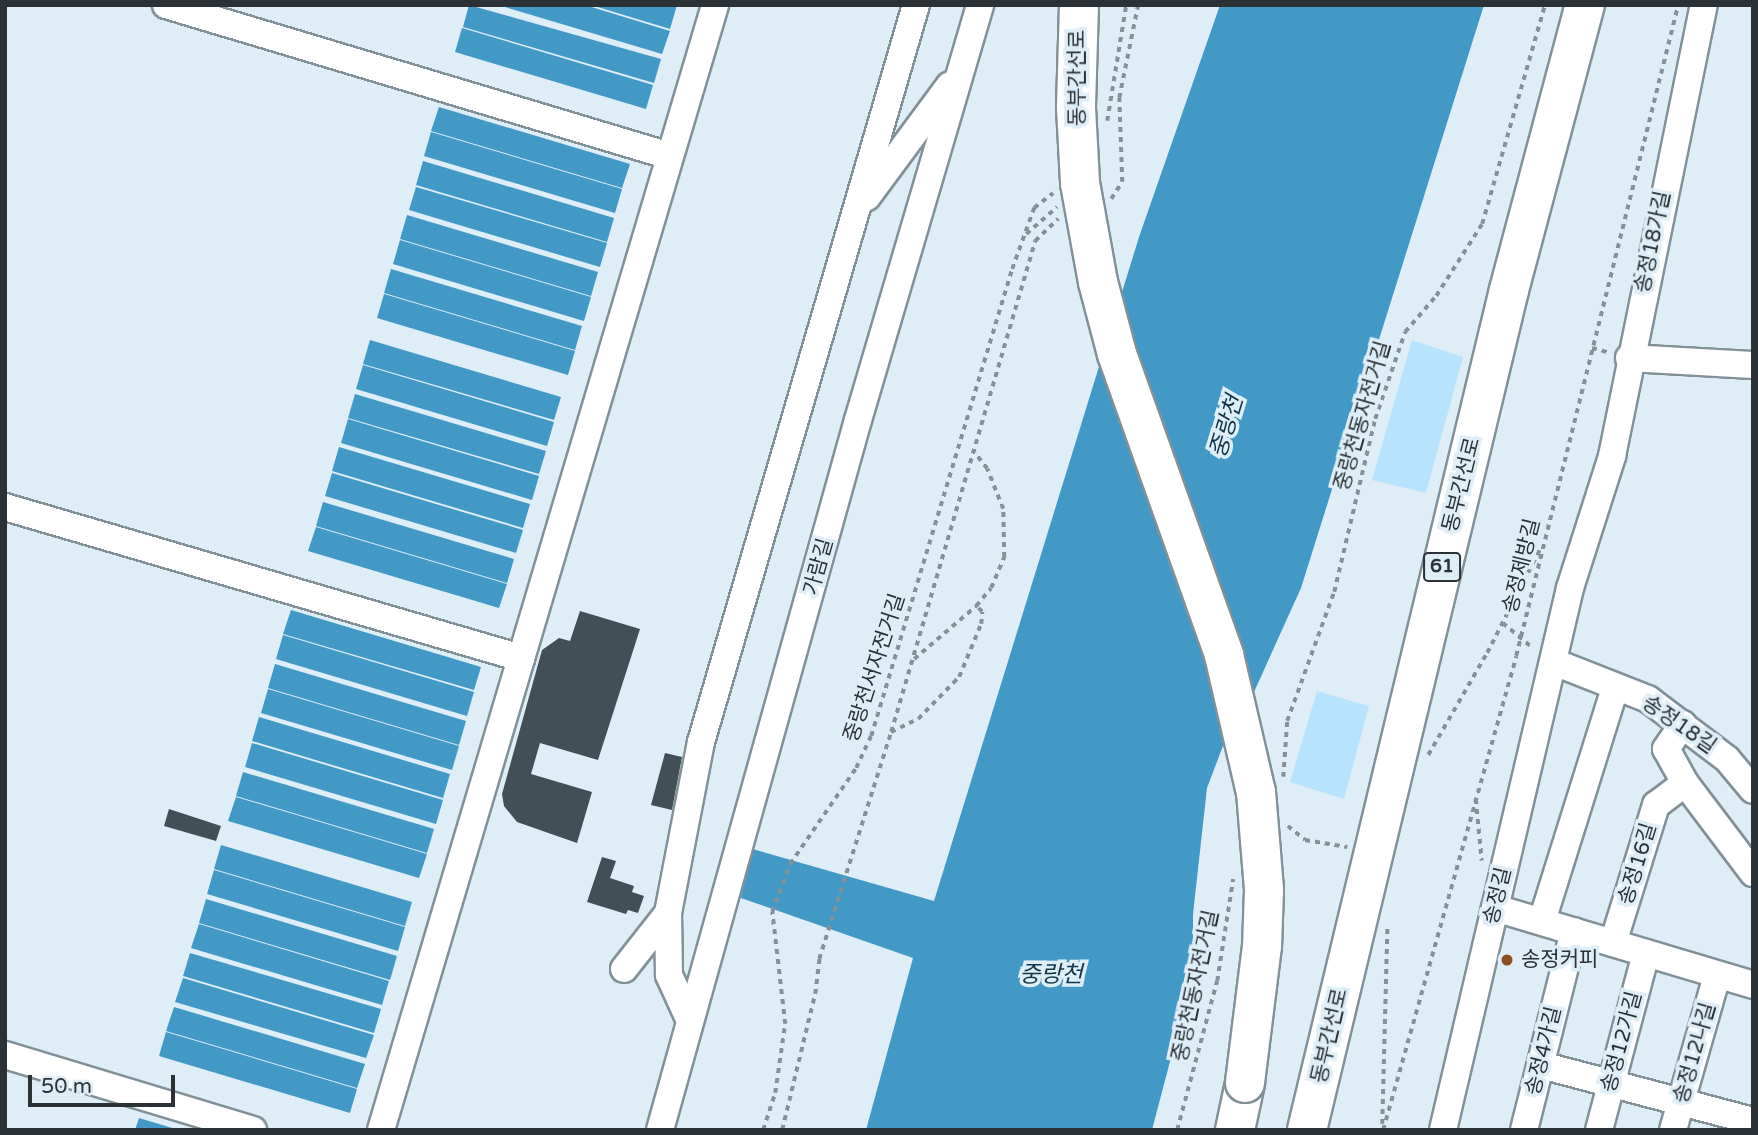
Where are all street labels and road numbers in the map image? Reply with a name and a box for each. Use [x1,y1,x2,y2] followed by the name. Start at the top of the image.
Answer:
[1065,30,1091,126] street label: 동부간선로
[1630,189,1676,295] street label: 송정18가길
[1330,338,1396,494] street label: 중랑천동자전거길
[1438,435,1486,535] street label: 동부간선로
[1498,516,1546,616] street label: 송정제방길
[799,536,839,598] street label: 가람길
[1423,552,1461,582] road number: 61
[839,591,911,745] street label: 중랑천서자전거길
[1637,690,1721,760] street label: 송정18길
[1614,820,1662,908] street label: 송정16길
[1479,865,1517,927] street label: 송정길
[1168,908,1224,1064] street label: 중랑천동자전거길
[1307,986,1353,1086] street label: 동부간선로
[1596,989,1648,1095] street label: 송정12가길
[1669,1000,1721,1106] street label: 송정12나길
[1521,1004,1567,1098] street label: 송정4가길

